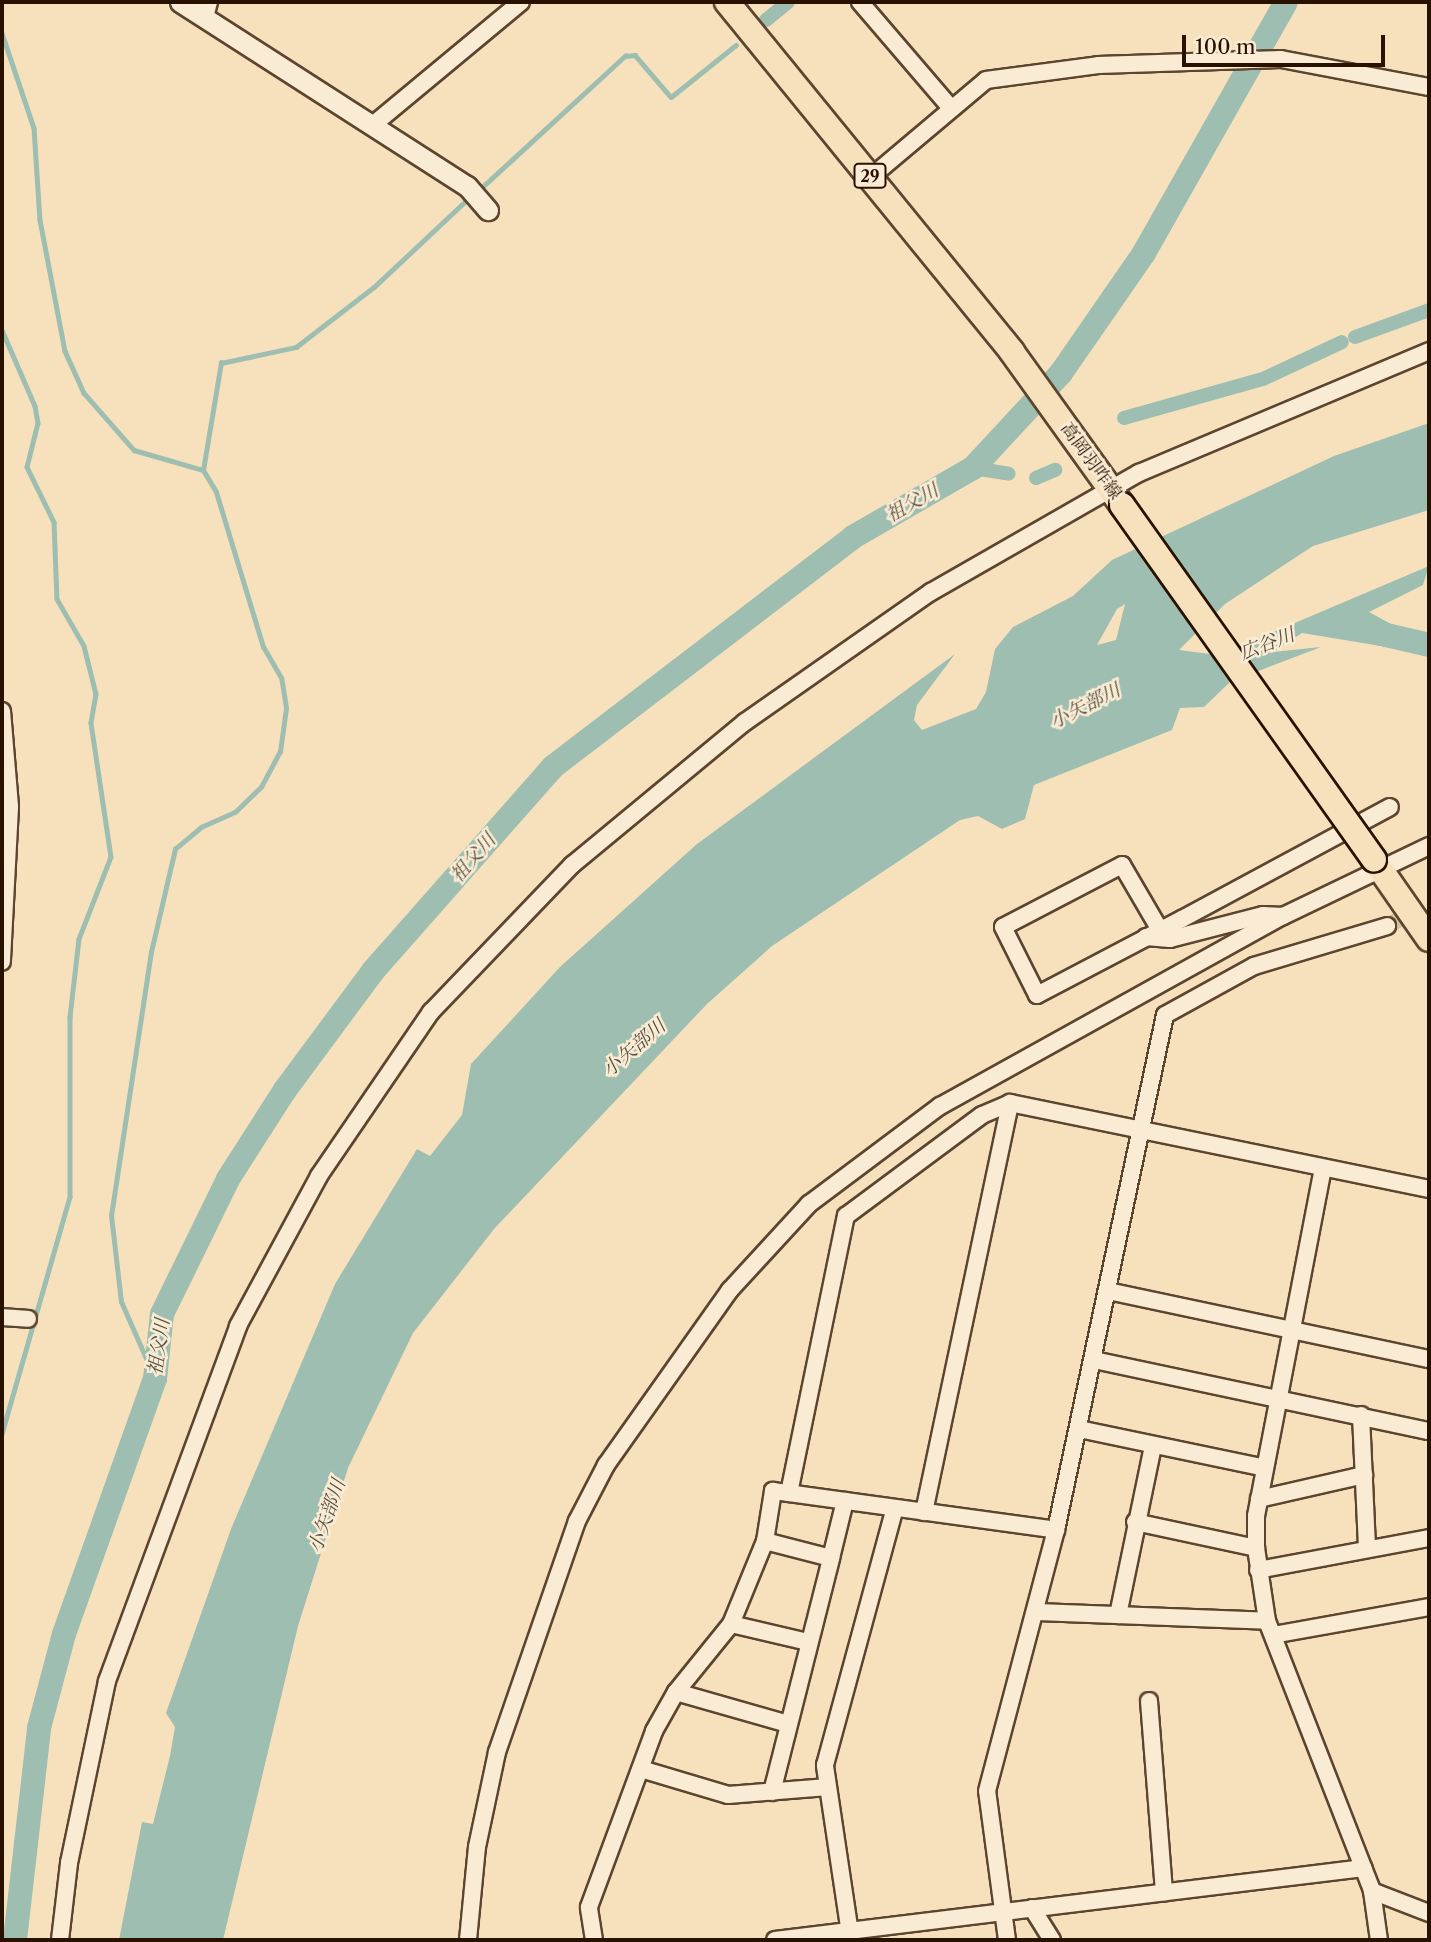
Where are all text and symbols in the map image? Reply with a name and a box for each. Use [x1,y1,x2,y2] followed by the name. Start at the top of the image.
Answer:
[1186,21,1389,65] scale bar
[1195,34,1256,59] text: 100 m
[852,164,888,188] road number: 29
[1056,418,1126,504] street label: 高岡羽咋線
[882,479,942,527] water label: 祖父川
[1236,623,1298,665] water label: 広谷川
[1046,679,1124,733] water label: 小矢部川
[446,829,500,887] water label: 祖父川
[598,1014,670,1082] water label: 小矢部川
[144,1317,174,1377] water label: 祖父川
[304,1476,350,1556] water label: 小矢部川

